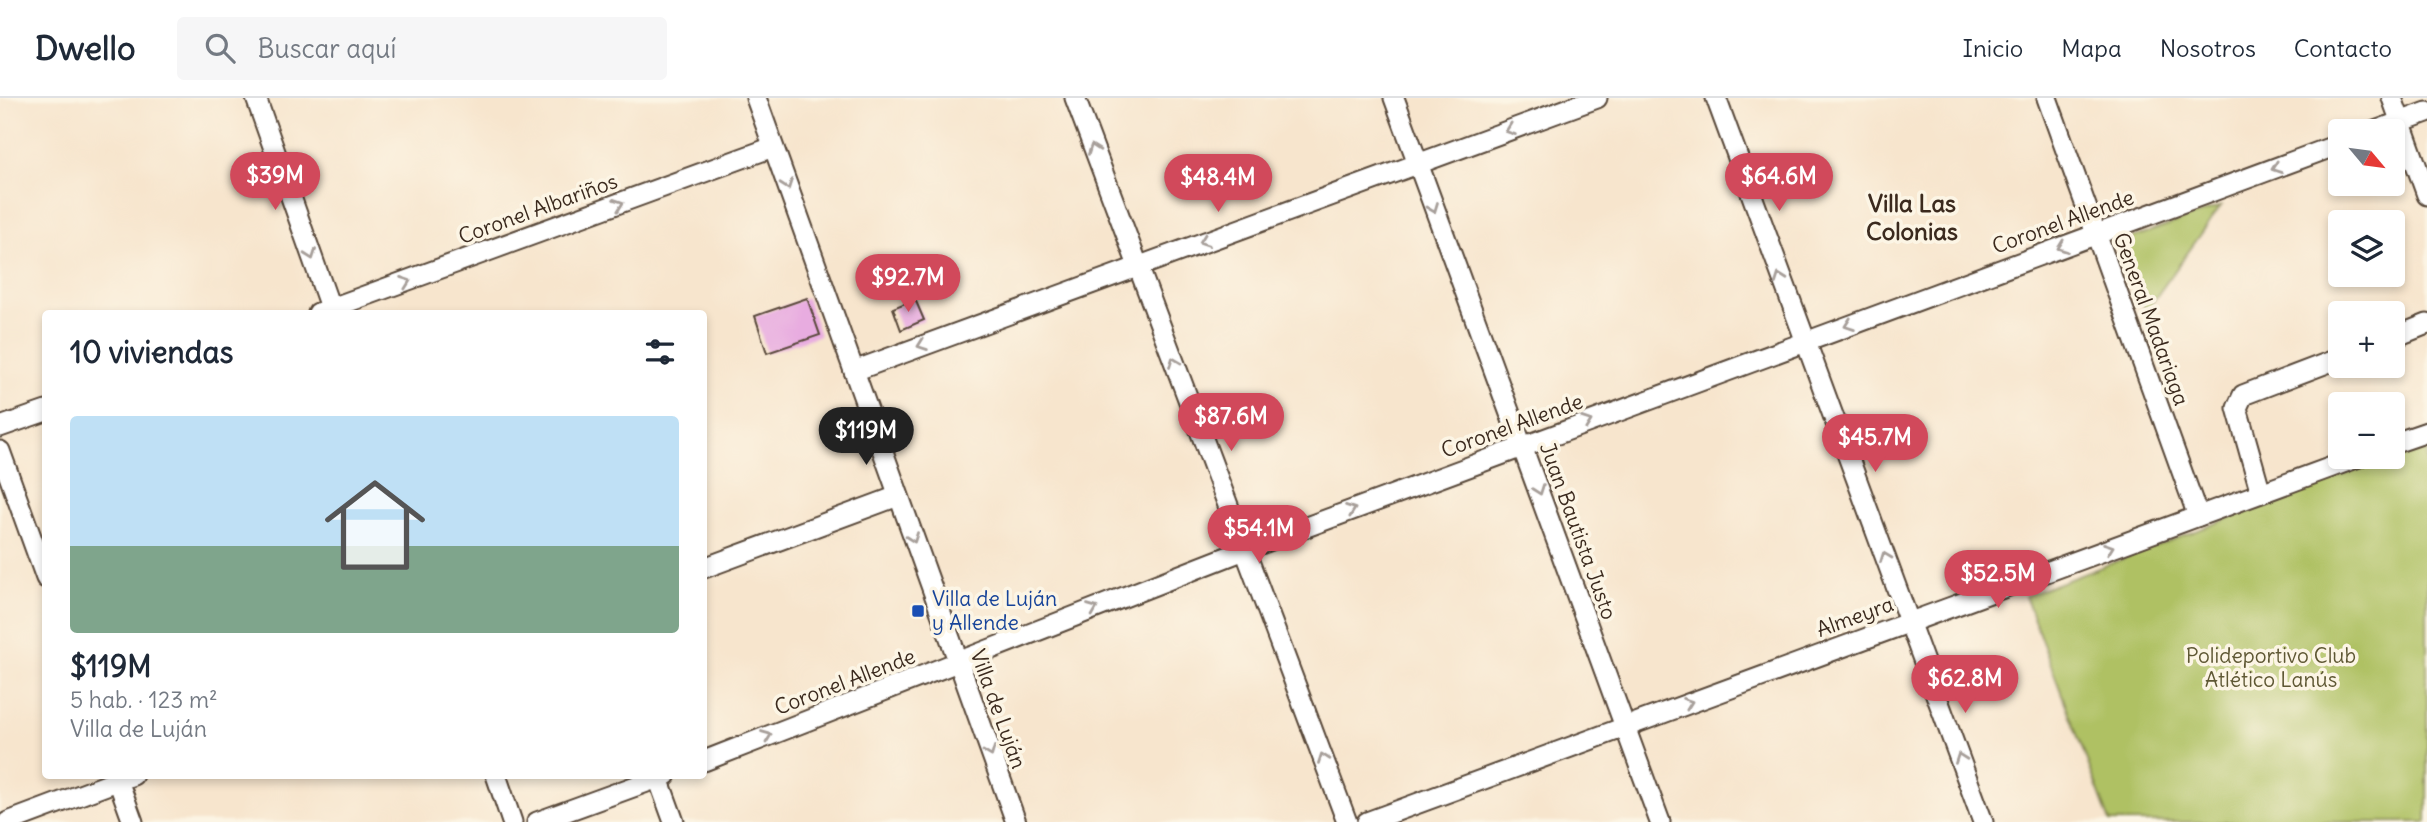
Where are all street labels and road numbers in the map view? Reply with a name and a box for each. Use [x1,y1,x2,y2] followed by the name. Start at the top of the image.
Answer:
[455,167,621,250] street label: Coronel Albariños
[1988,183,2137,260] street label: Coronel Allende
[2108,229,2195,409] street label: General Madariaga
[1437,387,1586,464] street label: Coronel Allende
[1534,439,1623,623] street label: Juan Bautista Justo
[1813,590,1897,643] street label: Almeyra
[771,642,919,721] street label: Coronel Allende
[964,645,1033,772] street label: Villa de Luján

